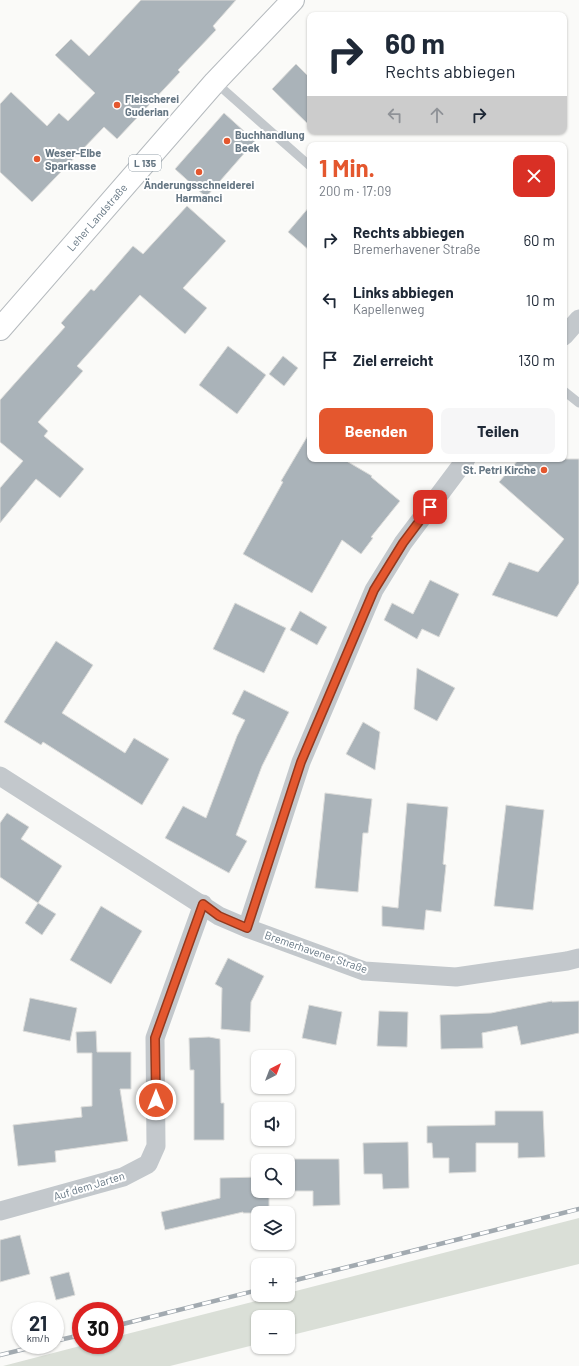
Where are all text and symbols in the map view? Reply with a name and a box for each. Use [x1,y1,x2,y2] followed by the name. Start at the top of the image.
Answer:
[385,26,445,60] text: 60 m
[319,28,371,80] icon: right
[385,60,515,82] text: Rechts abbiegen
[125,92,179,118] place label: Fleischerei Guderian
[112,100,122,110] marker: Fleischerei Guderian
[384,104,406,126] icon: left
[426,104,448,126] icon: ahead
[468,104,490,126] icon: right
[235,128,305,154] place label: Buchhandlung Beek
[222,136,232,146] marker: Buchhandlung Beek
[45,146,101,172] place label: Weser-Elbe Sparkasse
[319,153,375,182] text: 1 Min.
[32,154,42,164] marker: Weser-Elbe Sparkasse
[129,155,161,171] road number: L 135
[513,155,555,197] button: close
[194,167,204,177] marker: Änderungsschneiderei Harmanci
[144,178,255,204] place label: Änderungsschneiderei Harmanci
[64,181,130,253] street label: Leher Landstraße
[319,183,391,199] text: 200 m · 17:09
[353,223,464,241] text: Rechts abbiegen
[319,229,341,251] icon: right
[523,231,555,249] text: 60 m
[353,241,481,257] text: Bremerhavener Straße
[353,283,454,301] text: Links abbiegen
[319,289,341,311] icon: left
[526,291,555,309] text: 10 m
[353,301,424,317] text: Kapellenweg
[319,349,341,371] icon: arrive
[353,351,434,369] text: Ziel erreicht
[518,351,555,369] text: 130 m
[319,408,433,454] button: Beenden
[441,408,555,454] button: Teilen
[463,463,536,476] place label: St. Petri Kirche
[539,465,549,475] marker: St. Petri Kirche
[413,490,447,524] pin
[419,496,441,518] icon: arrive
[263,928,369,975] street label: Bremerhavener Straße
[251,1050,295,1094] north arrow
[251,1050,295,1354] map controls
[135,1079,177,1121] position arrow
[251,1102,295,1146] button: sound
[251,1154,295,1198] button: search
[52,1169,126,1203] street label: Auf dem Jarten
[251,1206,295,1250] button: layers
[251,1258,295,1302] button: +
[72,1302,124,1354] speed limit sign: 30
[251,1310,295,1354] button: −
[29,1311,47,1335] text: 21
[27,1332,49,1344] text: km/h

